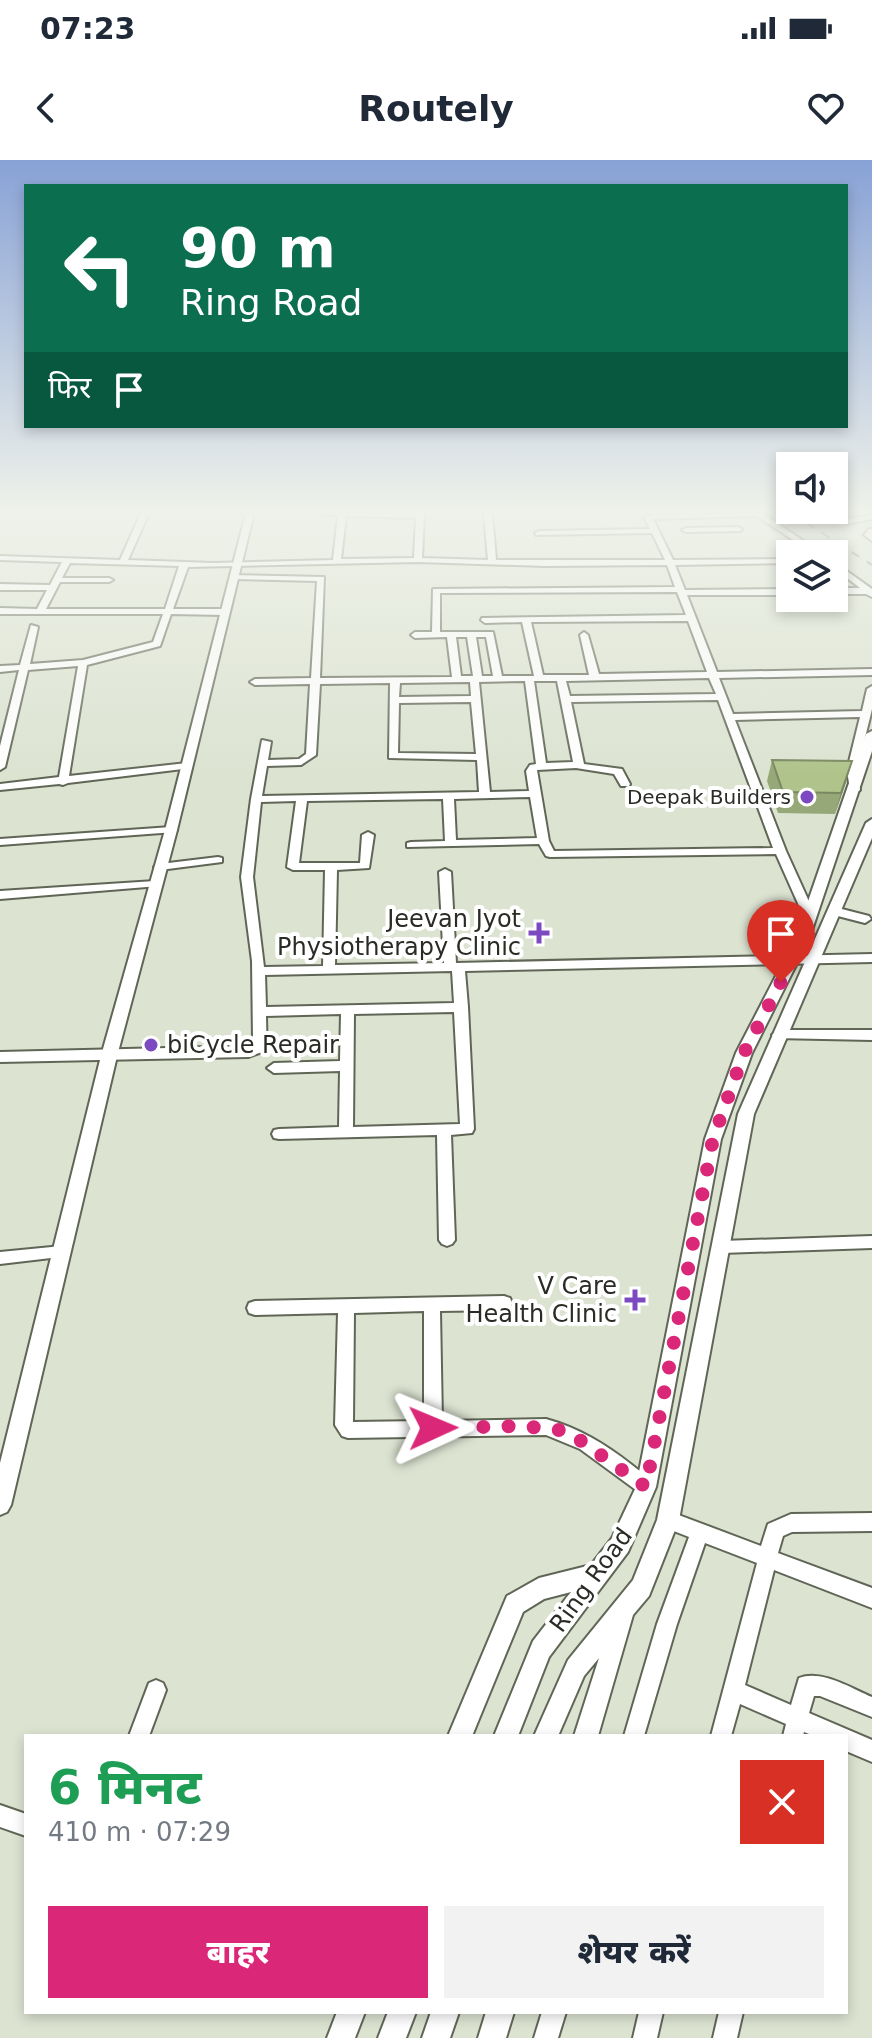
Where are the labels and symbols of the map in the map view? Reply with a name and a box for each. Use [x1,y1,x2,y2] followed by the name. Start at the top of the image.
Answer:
[627,785,791,809] place label: Deepak Builders
[798,788,816,806] marker: Deepak Builders
[747,900,815,982] pin
[277,905,521,961] place label: Jeevan Jyot Physiotherapy Clinic
[528,922,550,944] marker: Jeevan Jyot Physiotherapy Clinic
[167,1031,339,1059] place label: biCycle Repair
[142,1036,160,1054] marker: biCycle Repair
[465,1272,617,1328] place label: V Care Health Clinic
[624,1289,646,1311] marker: V Care Health Clinic
[391,1386,475,1470] position arrow
[544,1523,638,1637] street label: Ring Road

